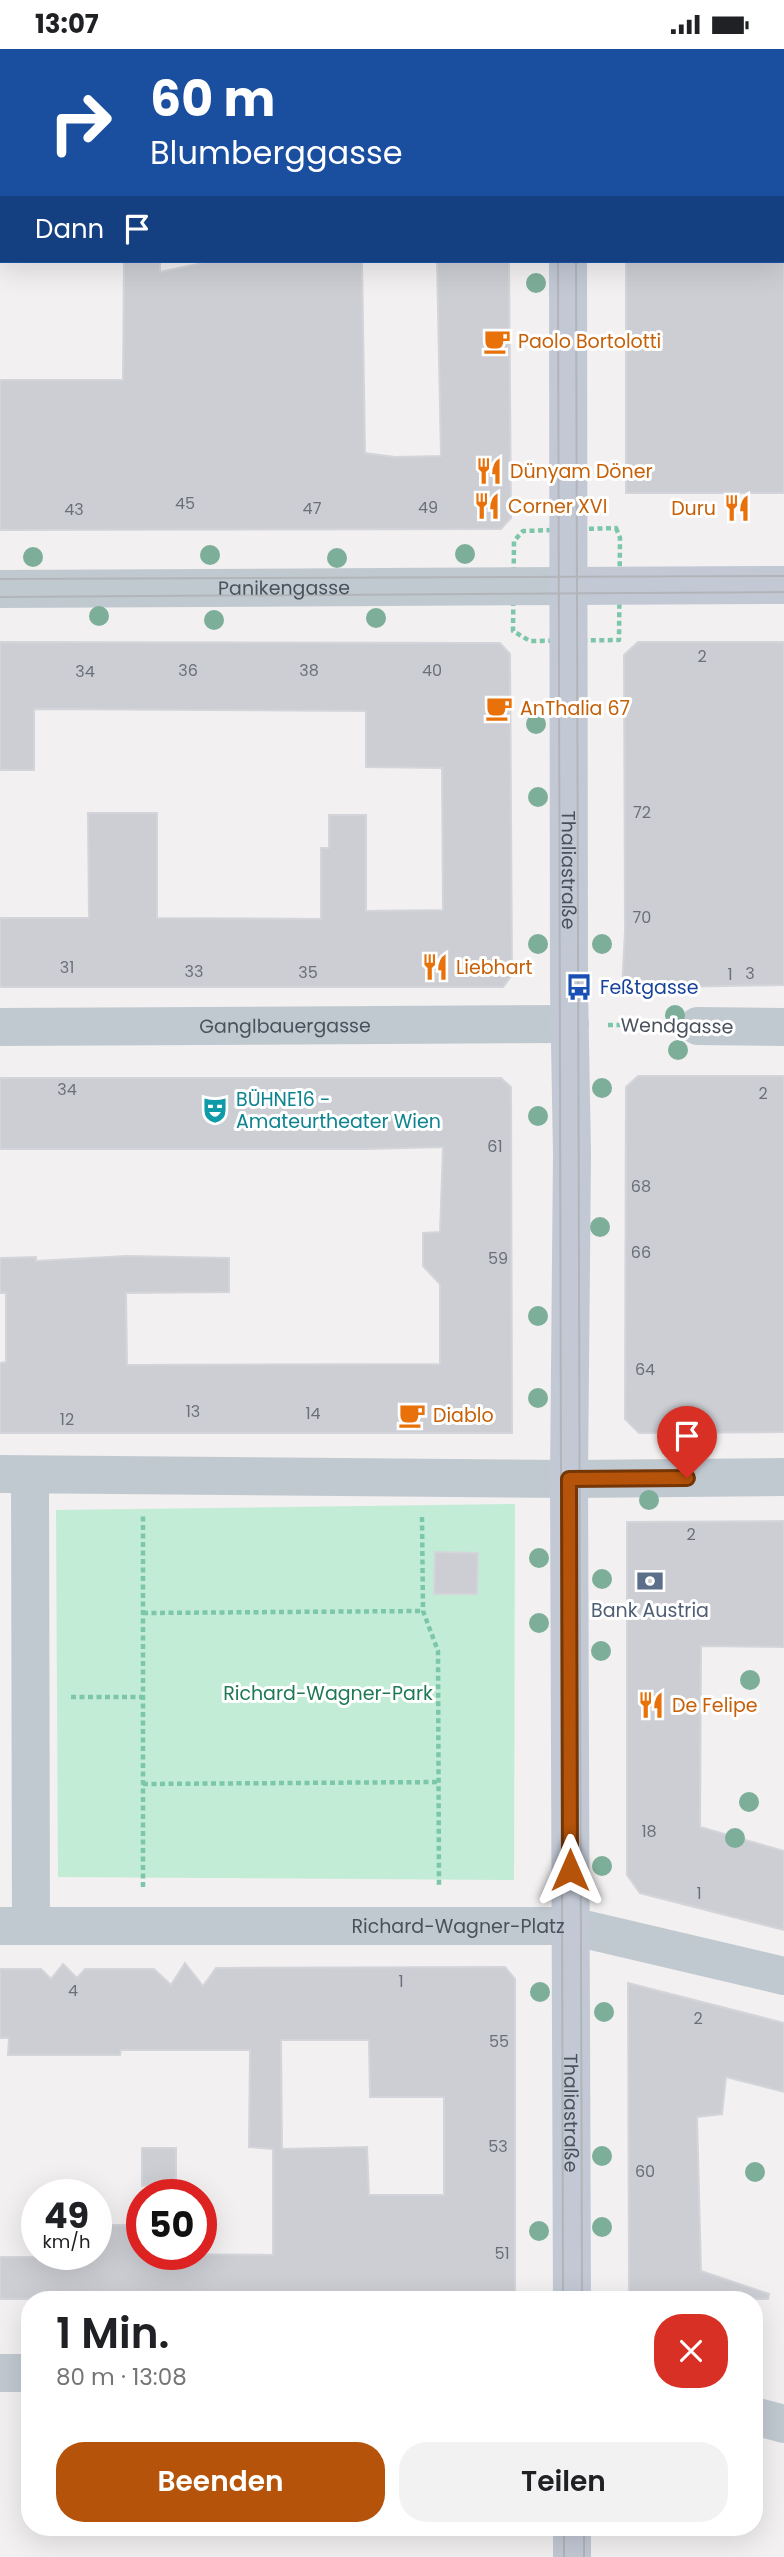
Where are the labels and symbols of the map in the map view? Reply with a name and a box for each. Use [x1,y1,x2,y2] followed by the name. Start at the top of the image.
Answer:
[482,326,512,356] cafe icon: Paolo Bortolotti
[518,328,661,355] place label: Paolo Bortolotti
[474,456,504,486] restaurant icon: Dünyam Döner
[510,458,653,485] place label: Dünyam Döner
[472,491,502,521] restaurant icon: Corner XVI
[175,492,195,515] house number: 45
[508,493,607,520] place label: Corner XVI
[722,493,752,523] restaurant icon: Duru
[671,495,716,522] place label: Duru
[418,496,438,519] house number: 49
[303,497,322,520] house number: 47
[64,498,84,521] house number: 43
[218,574,350,601] street label: Panikengasse
[697,645,707,668] house number: 2
[178,659,198,682] house number: 36
[299,659,319,682] house number: 38
[422,659,442,682] house number: 40
[75,660,95,683] house number: 34
[484,693,514,723] cafe icon: AnThalia 67
[520,695,630,722] place label: AnThalia 67
[633,801,651,824] house number: 72
[555,810,582,930] street label: Thaliastraße
[633,906,651,929] house number: 70
[420,952,450,982] restaurant icon: Liebhart
[456,954,533,981] place label: Liebhart
[60,956,74,979] house number: 31
[185,960,203,983] house number: 33
[298,961,318,984] house number: 35
[745,962,755,985] house number: 3
[727,963,733,986] house number: 1
[564,972,594,1002] bus stop icon: Feßtgasse
[600,974,699,1001] place label: Feßtgasse
[199,1012,371,1039] street label: Ganglbauergasse
[620,1012,734,1040] street label: Wendgasse
[57,1078,77,1101] house number: 34
[758,1082,768,1105] house number: 2
[236,1086,441,1135] place label: BÜHNE16 - Amateurtheater Wien
[200,1095,230,1125] theatre icon: BÜHNE16 - Amateurtheater Wien
[487,1135,503,1158] house number: 61
[631,1175,651,1198] house number: 68
[631,1241,651,1264] house number: 66
[488,1247,508,1270] house number: 59
[635,1358,655,1381] house number: 64
[186,1400,200,1423] house number: 13
[397,1400,427,1430] cafe icon: Diablo
[305,1402,321,1425] house number: 14
[433,1402,494,1429] place label: Diablo
[657,1406,717,1478] pin
[60,1408,74,1431] house number: 12
[686,1523,696,1546] house number: 2
[635,1566,665,1596] bank icon: Bank Austria
[591,1597,709,1624] place label: Bank Austria
[223,1680,433,1707] park label: Richard-Wagner-Park
[636,1690,666,1720] restaurant icon: De Felipe
[672,1692,758,1719] place label: De Felipe
[641,1820,657,1843] house number: 18
[533,1833,607,1907] position arrow
[696,1882,702,1905] house number: 1
[351,1913,565,1940] street label: Richard-Wagner-Platz
[398,1970,404,1993] house number: 1
[68,1979,78,2002] house number: 4
[693,2007,703,2030] house number: 2
[489,2030,509,2053] house number: 55
[558,2053,585,2173] street label: Thaliastraße
[488,2135,508,2158] house number: 53
[635,2160,655,2183] house number: 60
[126,2179,217,2270] speed limit sign: 50
[494,2242,510,2265] house number: 51

